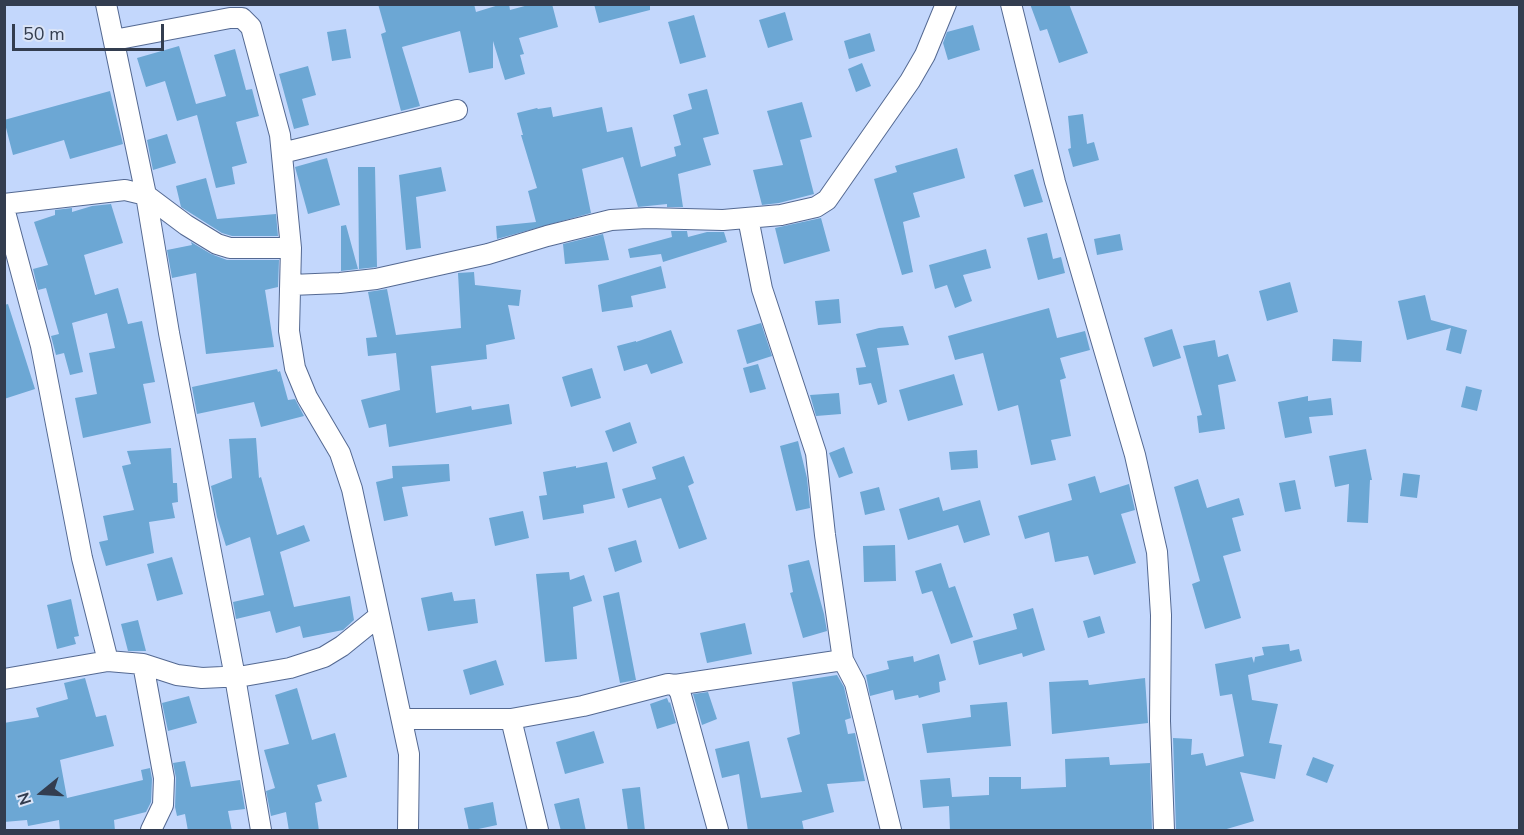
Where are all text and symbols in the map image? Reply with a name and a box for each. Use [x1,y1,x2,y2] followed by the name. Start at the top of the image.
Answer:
[15,12,166,50] scale bar
[23,22,65,46] text: 50 m
[12,763,72,823] north arrow
[13,789,37,808] text: N

